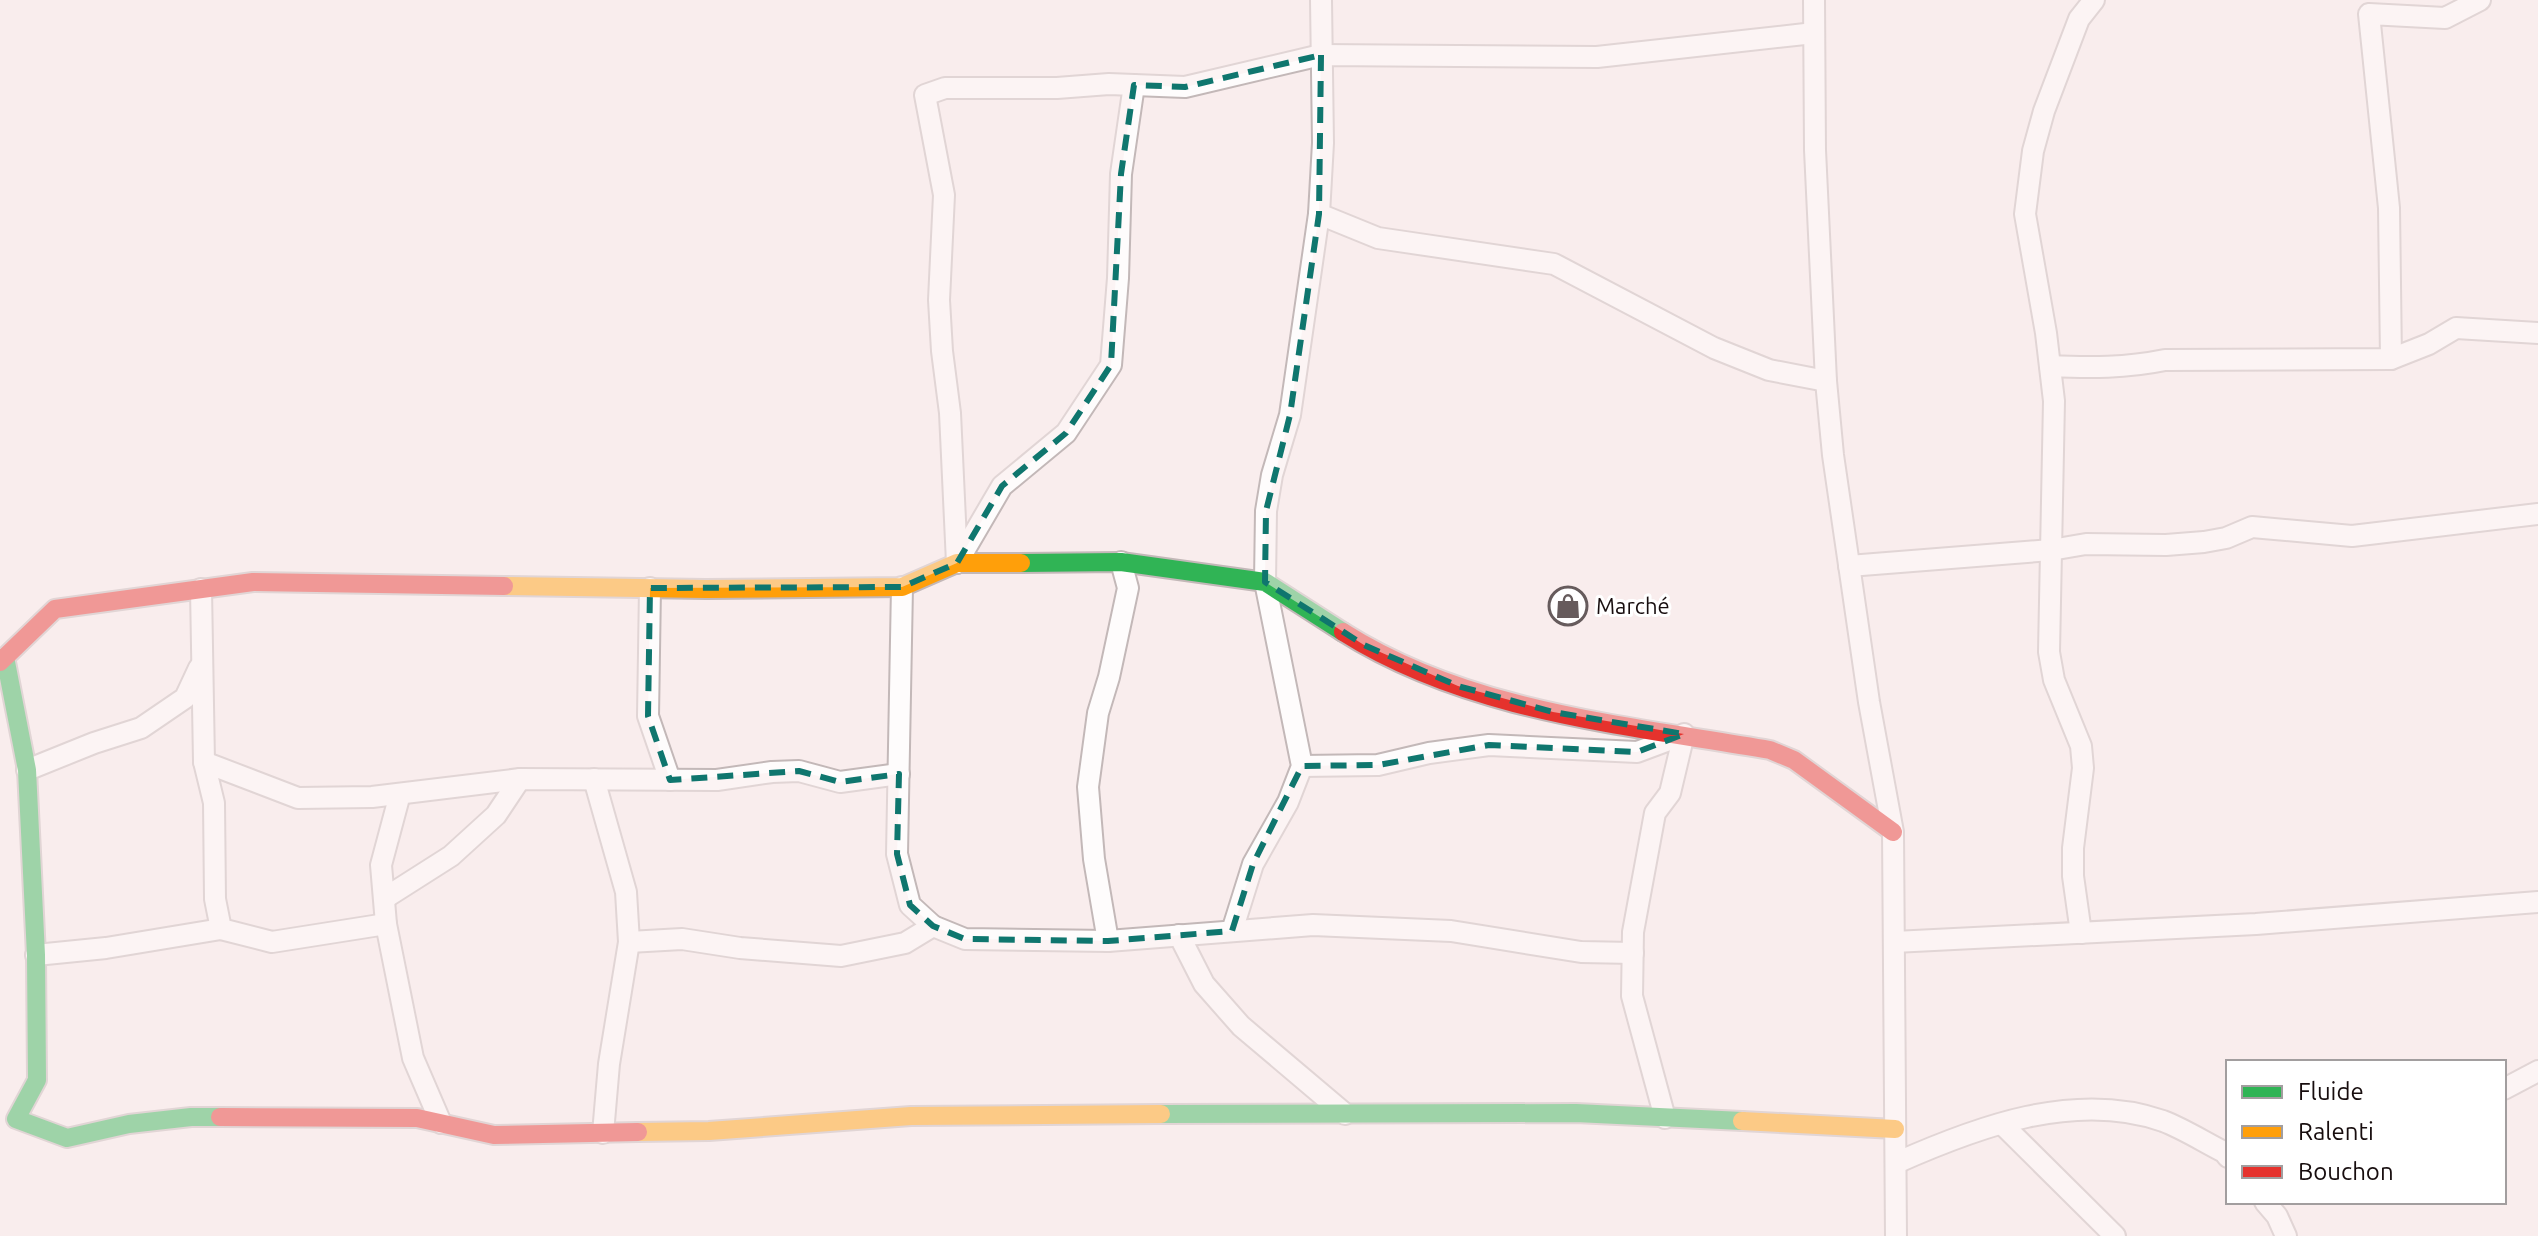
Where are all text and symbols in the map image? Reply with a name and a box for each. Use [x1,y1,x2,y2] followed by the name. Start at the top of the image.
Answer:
[1547,585,1589,627] shop icon: Marché
[1596,593,1670,618] place label: Marché
[2226,1060,2506,1204] legend
[2298,1078,2364,1105] text: Fluide
[2298,1118,2374,1145] text: Ralenti
[2298,1158,2394,1185] text: Bouchon

